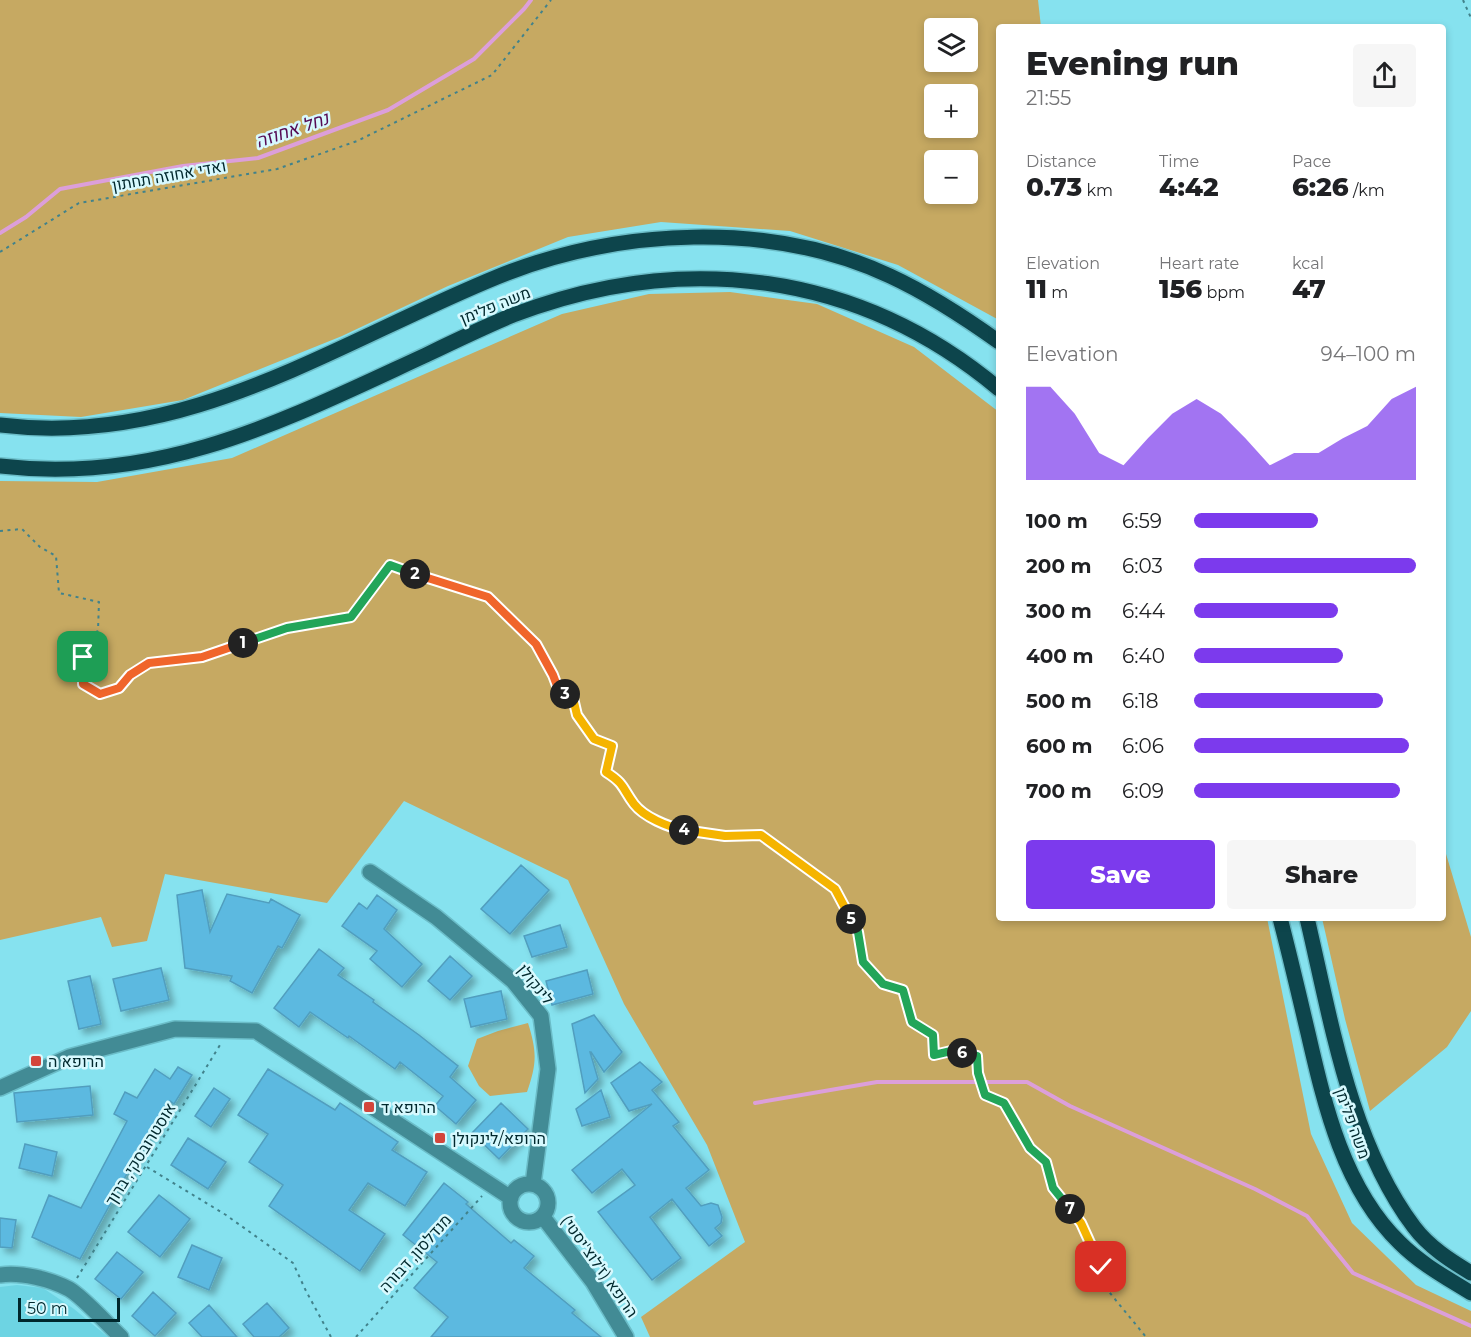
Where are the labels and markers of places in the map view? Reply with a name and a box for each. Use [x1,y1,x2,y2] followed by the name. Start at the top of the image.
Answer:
[400,559,430,589] pin: 2
[228,628,258,658] pin: 1
[57,631,108,682] pin
[550,679,580,709] pin: 3
[669,815,699,845] pin: 4
[836,904,866,934] pin: 5
[947,1038,977,1068] pin: 6
[48,1052,104,1071] place label: הרופא ה
[29,1054,43,1068] marker: הרופא ה
[381,1098,436,1117] place label: הרופא ד
[362,1100,376,1114] marker: הרופא ד
[452,1129,546,1148] place label: הרופא/לינקולן
[433,1131,447,1145] marker: הרופא/לינקולן
[1055,1194,1085,1224] pin: 7
[1075,1241,1126,1292] pin

